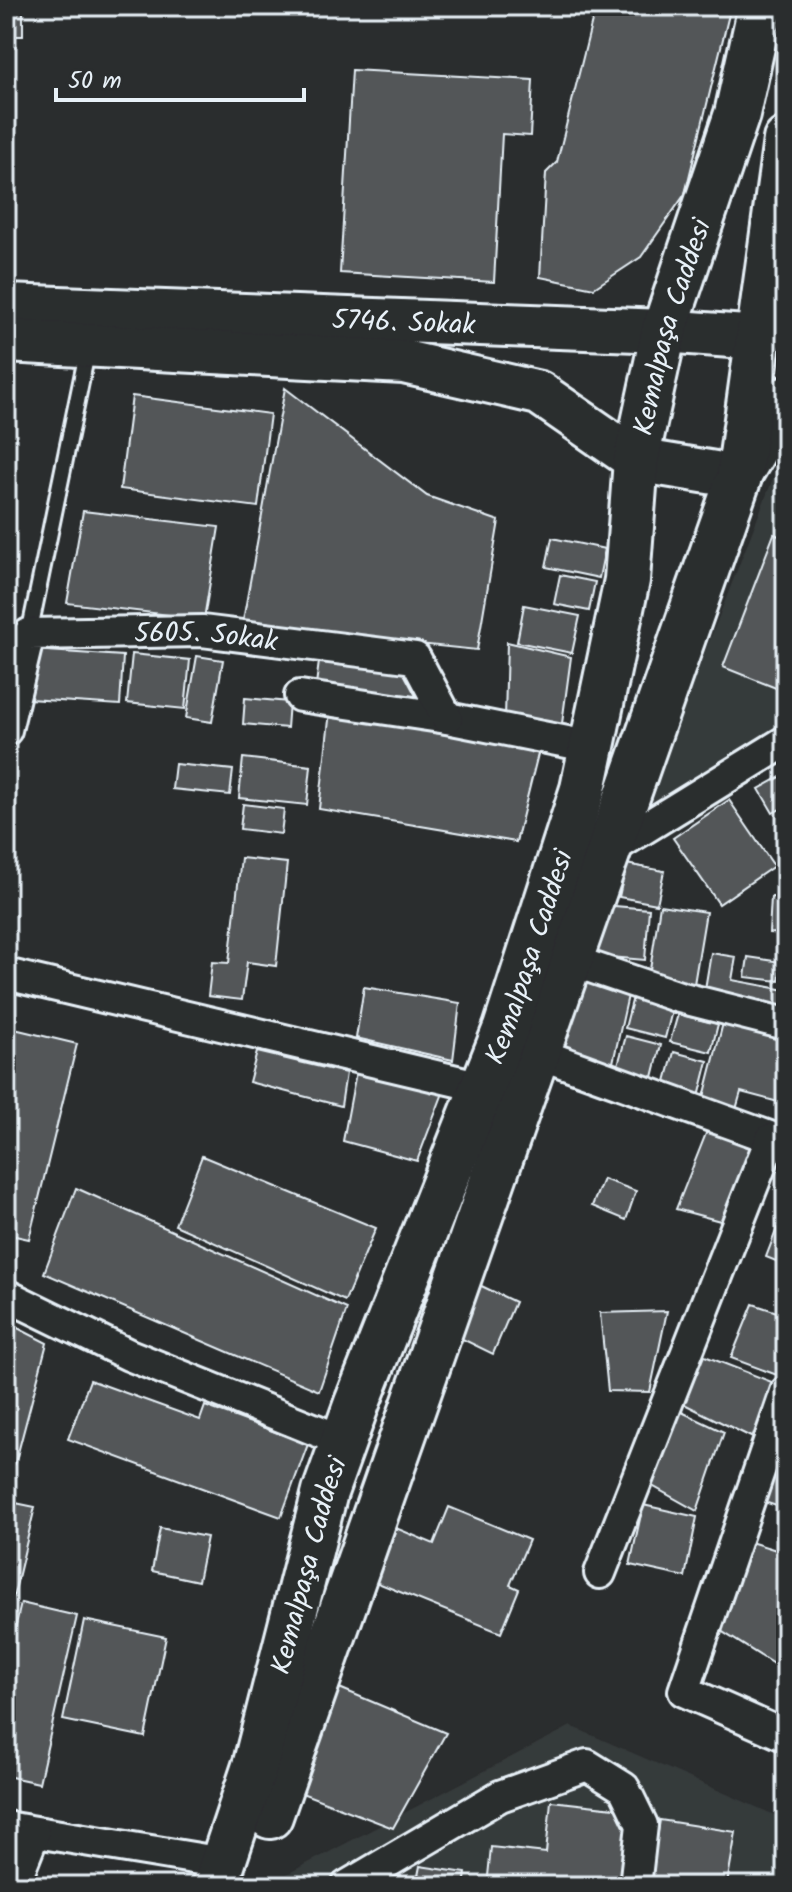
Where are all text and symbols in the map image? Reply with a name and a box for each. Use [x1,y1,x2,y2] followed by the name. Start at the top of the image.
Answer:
[56,52,304,102] scale bar
[68,62,122,101] text: 50 m
[622,212,726,440] street label: Kemalpaşa Caddesi
[331,298,477,349] street label: 5746. Sokak
[134,611,281,666] street label: 5605. Sokak
[474,843,587,1072] street label: Kemalpaşa Caddesi
[259,1450,361,1679] street label: Kemalpaşa Caddesi

